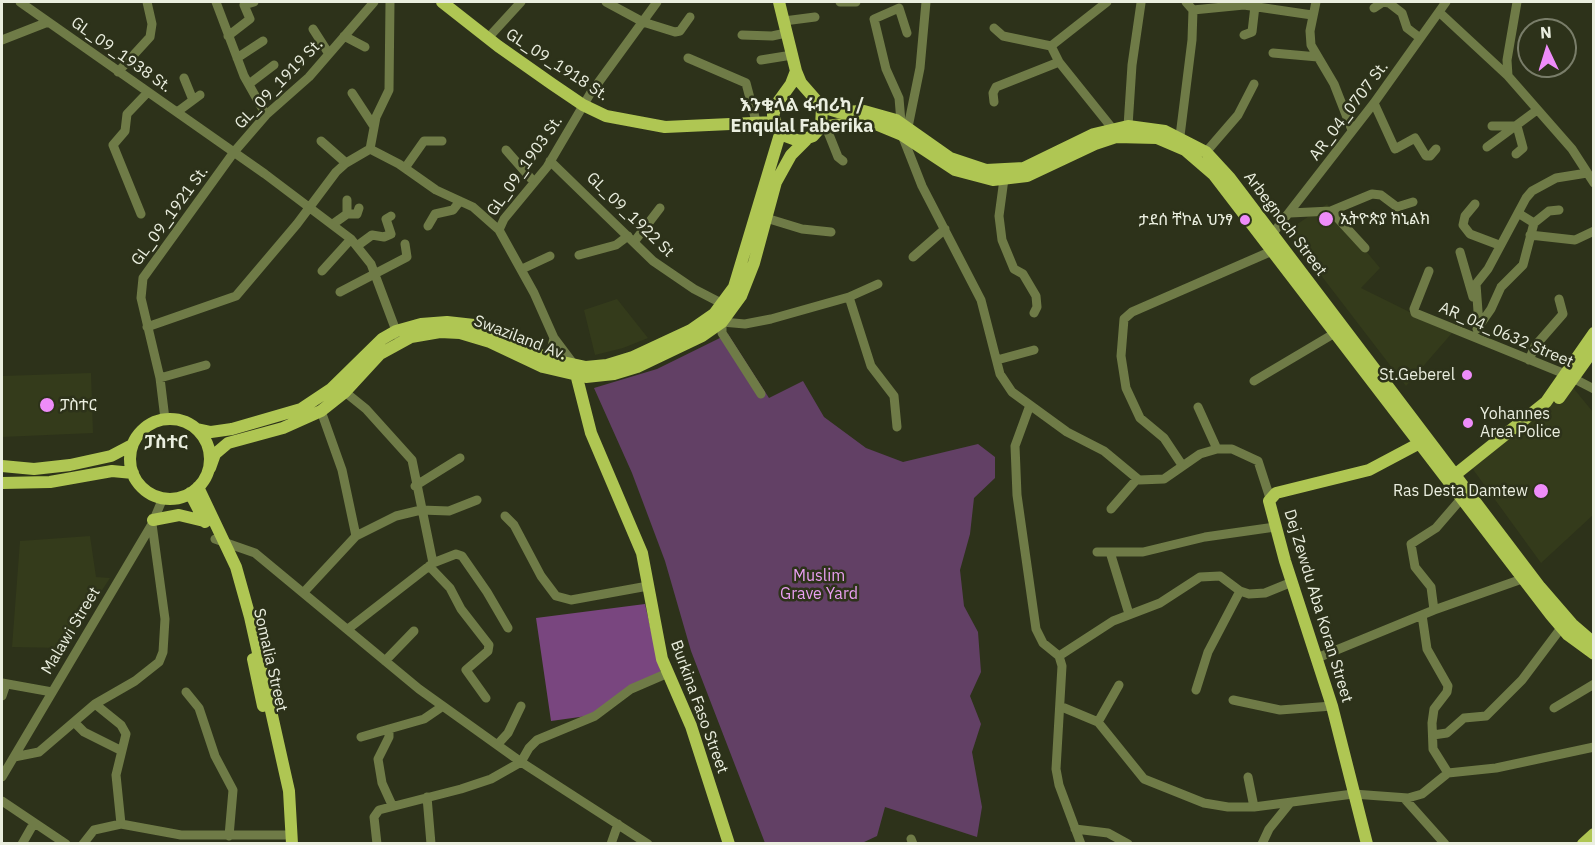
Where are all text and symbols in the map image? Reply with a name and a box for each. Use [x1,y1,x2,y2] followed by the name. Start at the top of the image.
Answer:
[67,13,175,97] street label: GL_09_1938 St.
[1517,18,1577,78] north arrow
[1539,22,1552,42] text: N
[502,25,612,105] street label: GL_09_1918 St.
[231,35,327,133] street label: GL_09_1919 St.
[1305,58,1393,164] street label: AR_04_0707 St.
[731,95,873,138] district label: እንቁላል ፋብሪካ / Enqulal Faberika
[483,112,567,220] street label: GL_09_1903 St.
[127,162,213,270] street label: GL_09_1921 St.
[1240,168,1330,280] street label: Arbegnoch Street
[582,169,678,261] street label: GL_09_1922 St
[1340,209,1430,229] place label: ኢትዮጵያ ክኒልክ
[1139,210,1233,230] place label: ታደሰ ቸኮል ህንፃ
[1317,210,1335,228] marker: ኢትዮጵያ ክኒልክ
[1238,213,1252,227] marker: ታደሰ ቸኮል ህንፃ
[1436,298,1576,372] street label: AR_04_0632 Street
[471,311,569,365] street label: Swaziland Av.
[1379,365,1455,385] place label: St.Geberel
[1460,368,1474,382] marker: St.Geberel
[60,395,97,415] place label: ፓስተር
[38,396,56,414] marker: ፓስተር
[1480,404,1561,442] place label: Yohannes Area Police
[1461,416,1475,430] marker: Yohannes Area Police
[144,432,188,454] district label: ፓስተር
[1393,481,1528,501] place label: Ras Desta Damtew
[1532,482,1550,500] marker: Ras Desta Damtew
[1279,507,1357,705] street label: Dej Zewdu Aba Koran Street
[780,566,858,604] park label: Muslim Grave Yard
[37,584,105,678] street label: Malawi Street
[249,607,291,713] street label: Somalia Street
[666,638,732,776] street label: Burkina Faso Street

